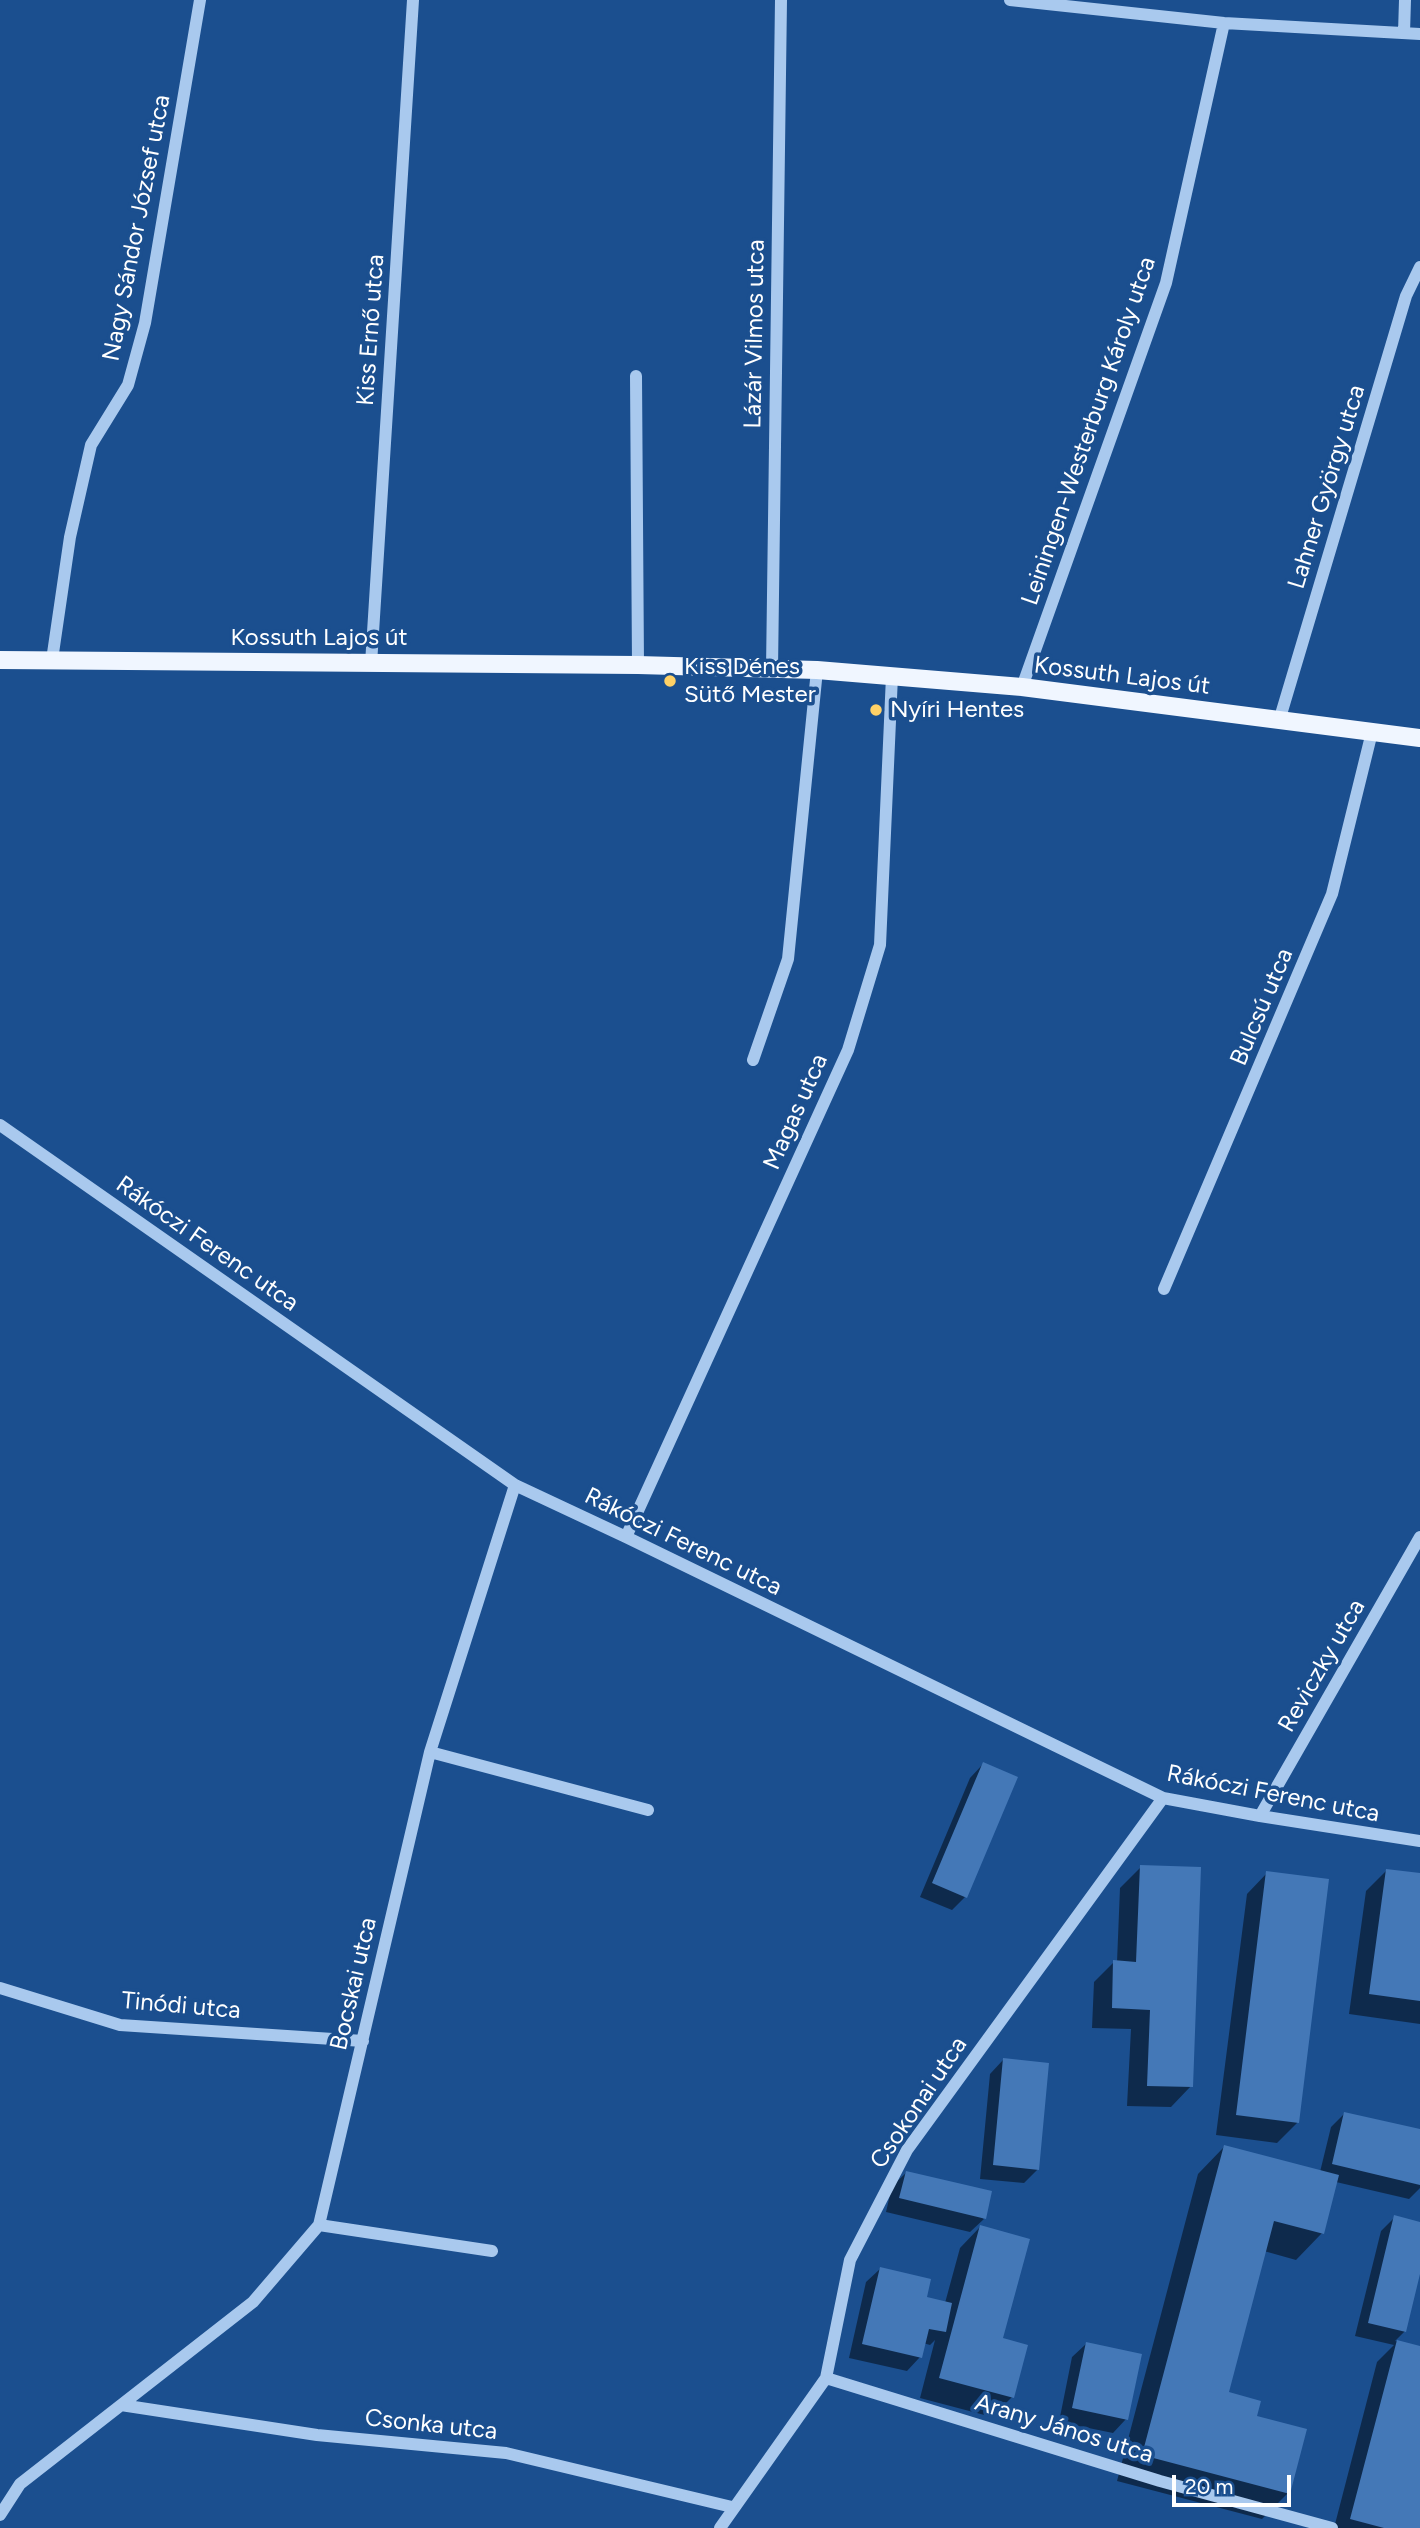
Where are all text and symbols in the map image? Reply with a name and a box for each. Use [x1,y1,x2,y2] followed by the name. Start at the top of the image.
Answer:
[97,92,177,364] street label: Nagy Sándor József utca
[739,239,771,429] street label: Lázár Vilmos utca
[351,253,391,407] street label: Kiss Ernő utca
[1016,253,1162,609] street label: Leiningen-Westerburg Károly utca
[1282,382,1372,592] street label: Lahner György utca
[230,624,408,652] street label: Kossuth Lajos út
[1032,651,1212,701] street label: Kossuth Lajos út
[684,653,816,709] place label: Kiss Dénes Sütő Mester
[662,673,678,689] marker: Kiss Dénes Sütő Mester
[890,696,1024,724] place label: Nyíri Hentes
[868,702,884,718] marker: Nyíri Hentes
[1224,944,1300,1070] street label: Bulcsú utca
[758,1050,834,1174] street label: Magas utca
[110,1170,304,1318] street label: Rákóczi Ferenc utca
[580,1482,786,1602] street label: Rákóczi Ferenc utca
[1272,1595,1372,1737] street label: Reviczky utca
[1164,1759,1382,1829] street label: Rákóczi Ferenc utca
[325,1915,383,2053] street label: Bocskai utca
[120,1986,242,2026] street label: Tinódi utca
[864,2032,974,2174] street label: Csokonai utca
[971,2388,1157,2470] street label: Arany János utca
[363,2404,499,2446] street label: Csonka utca
[1175,2462,1294,2506] scale bar
[1185,2474,1233,2499] text: 20 m

